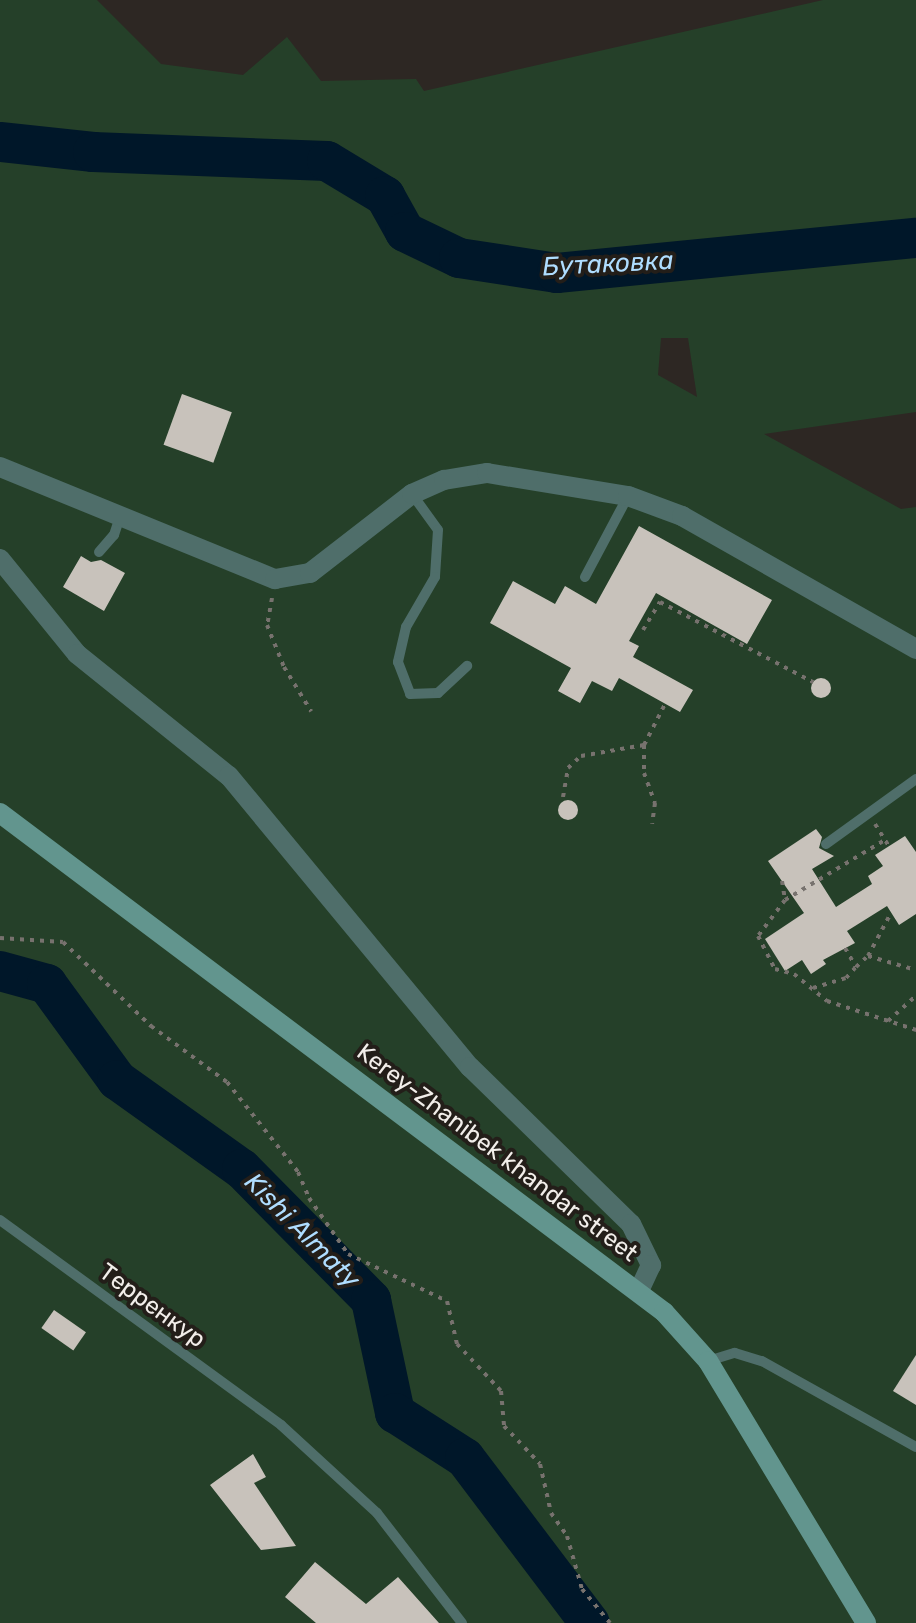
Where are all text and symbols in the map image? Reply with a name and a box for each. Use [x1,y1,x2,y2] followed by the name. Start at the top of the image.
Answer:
[542,245,674,283] water label: Бутаковка
[351,1038,643,1268] street label: Kerey-Zhanibek khandar street
[238,1167,366,1295] water label: Kіshі Almaty
[93,1258,211,1354] street label: Терренкур

